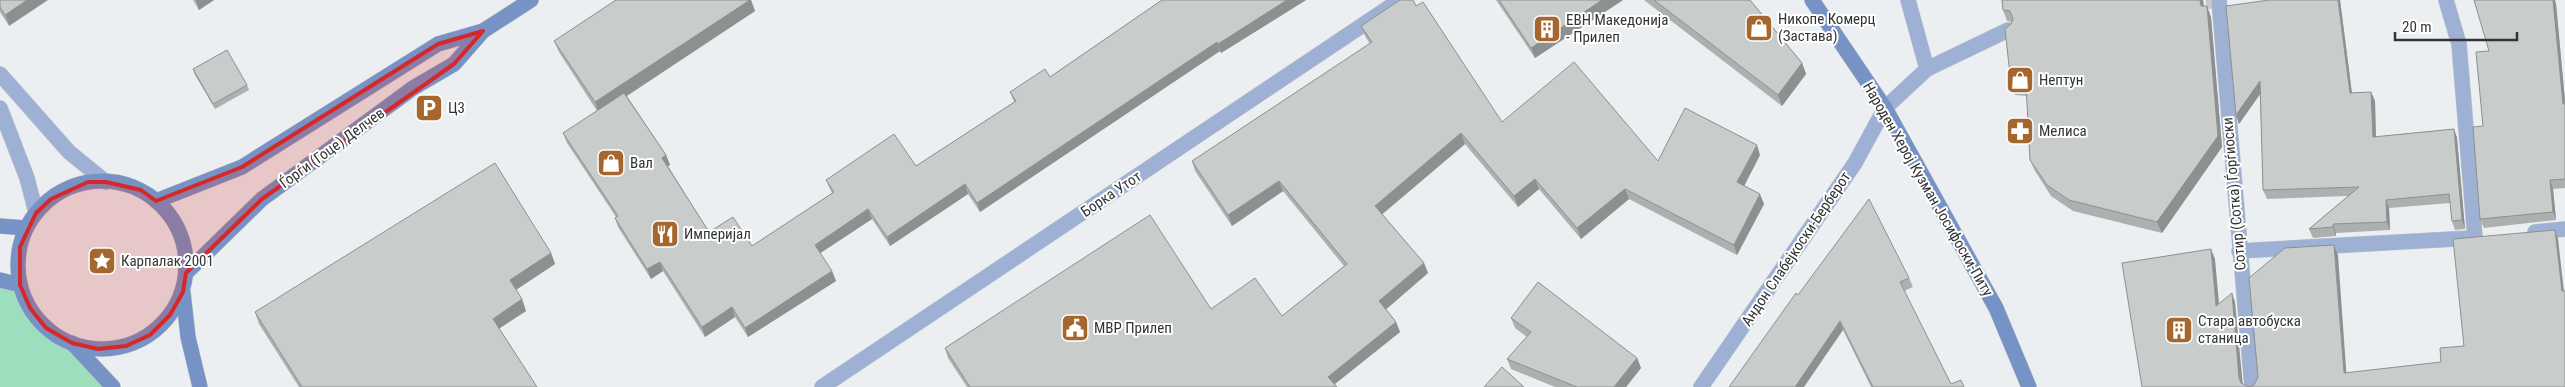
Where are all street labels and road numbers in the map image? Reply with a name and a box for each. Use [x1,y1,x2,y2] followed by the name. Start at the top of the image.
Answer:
[1859,79,1997,299] street label: Народен Херој Кузман Јосифоски-Питу
[276,104,388,192] street label: Ѓорѓи (Гоце) Делчев
[2218,117,2250,271] street label: Сотир (Сотка) Ѓорѓиоски
[1077,167,1145,221] street label: Борка Утот
[1738,168,1854,330] street label: Андон Слабејкоски-Берберот

